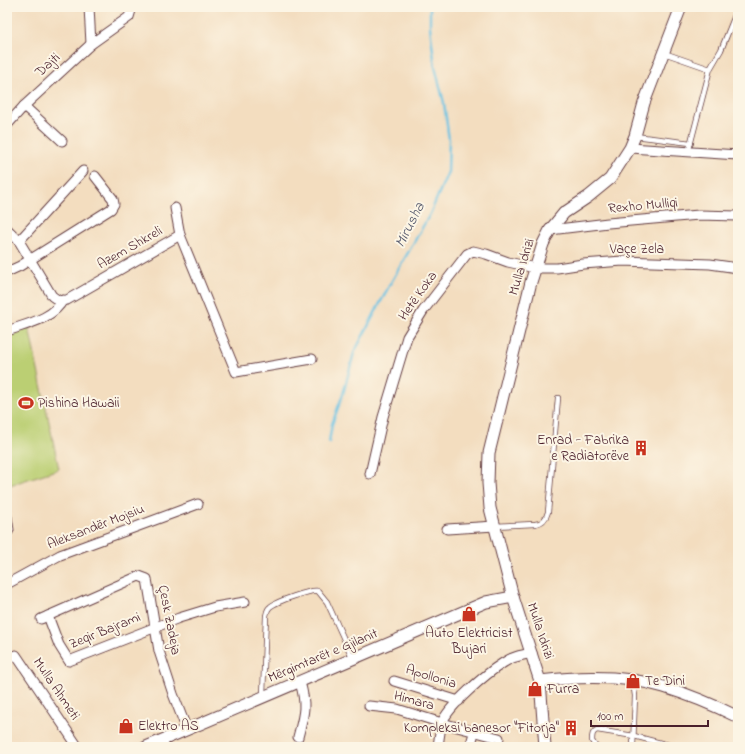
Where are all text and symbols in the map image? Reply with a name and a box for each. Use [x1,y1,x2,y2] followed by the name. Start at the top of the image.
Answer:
[30,48,65,83] street label: Dajti
[607,193,679,219] street label: Rexho Mulliqi
[389,198,431,251] water label: Mirusha
[93,221,167,275] street label: Azem Shkreli
[503,236,541,298] street label: Mulla Idrizi
[609,239,664,260] street label: Vaçe Zela
[393,267,443,325] street label: Hetë Koka
[38,393,120,414] place label: Pishina Hawaii
[17,394,35,412] sports icon: Pishina Hawaii
[537,430,630,467] place label: Enrad - Fabrika e Radiatorëve
[632,439,650,457] building icon: Enrad - Fabrika e Radiatorëve
[44,499,148,555] street label: Aleksandër Mojsiu
[152,583,186,657] street label: Çesk Zadeja
[521,600,559,662] street label: Mulla Idrizi
[460,605,478,623] shop icon: Auto Elektricist Bujari
[66,607,144,655] street label: Zeqir Bajrami
[265,623,382,690] street label: Mërgimtarët e Gjilanit
[425,623,513,660] place label: Auto Elektricist Bujari
[27,653,85,725] street label: Mulla Ahmeti
[403,659,459,695] street label: Apollonia
[645,671,685,692] place label: Te Dini
[624,672,642,690] shop icon: Te Dini
[546,679,579,700] place label: Furra
[526,680,544,698] shop icon: Furra
[391,686,437,716] street label: Himara
[591,702,708,728] scale bar
[597,708,624,726] text: 100 m
[138,716,199,737] place label: Elektro AS
[117,717,135,735] shop icon: Elektro AS
[404,718,559,739] place label: Kompleksi banesor "Fitorja"
[562,719,580,737] building icon: Kompleksi banesor "Fitorja"

